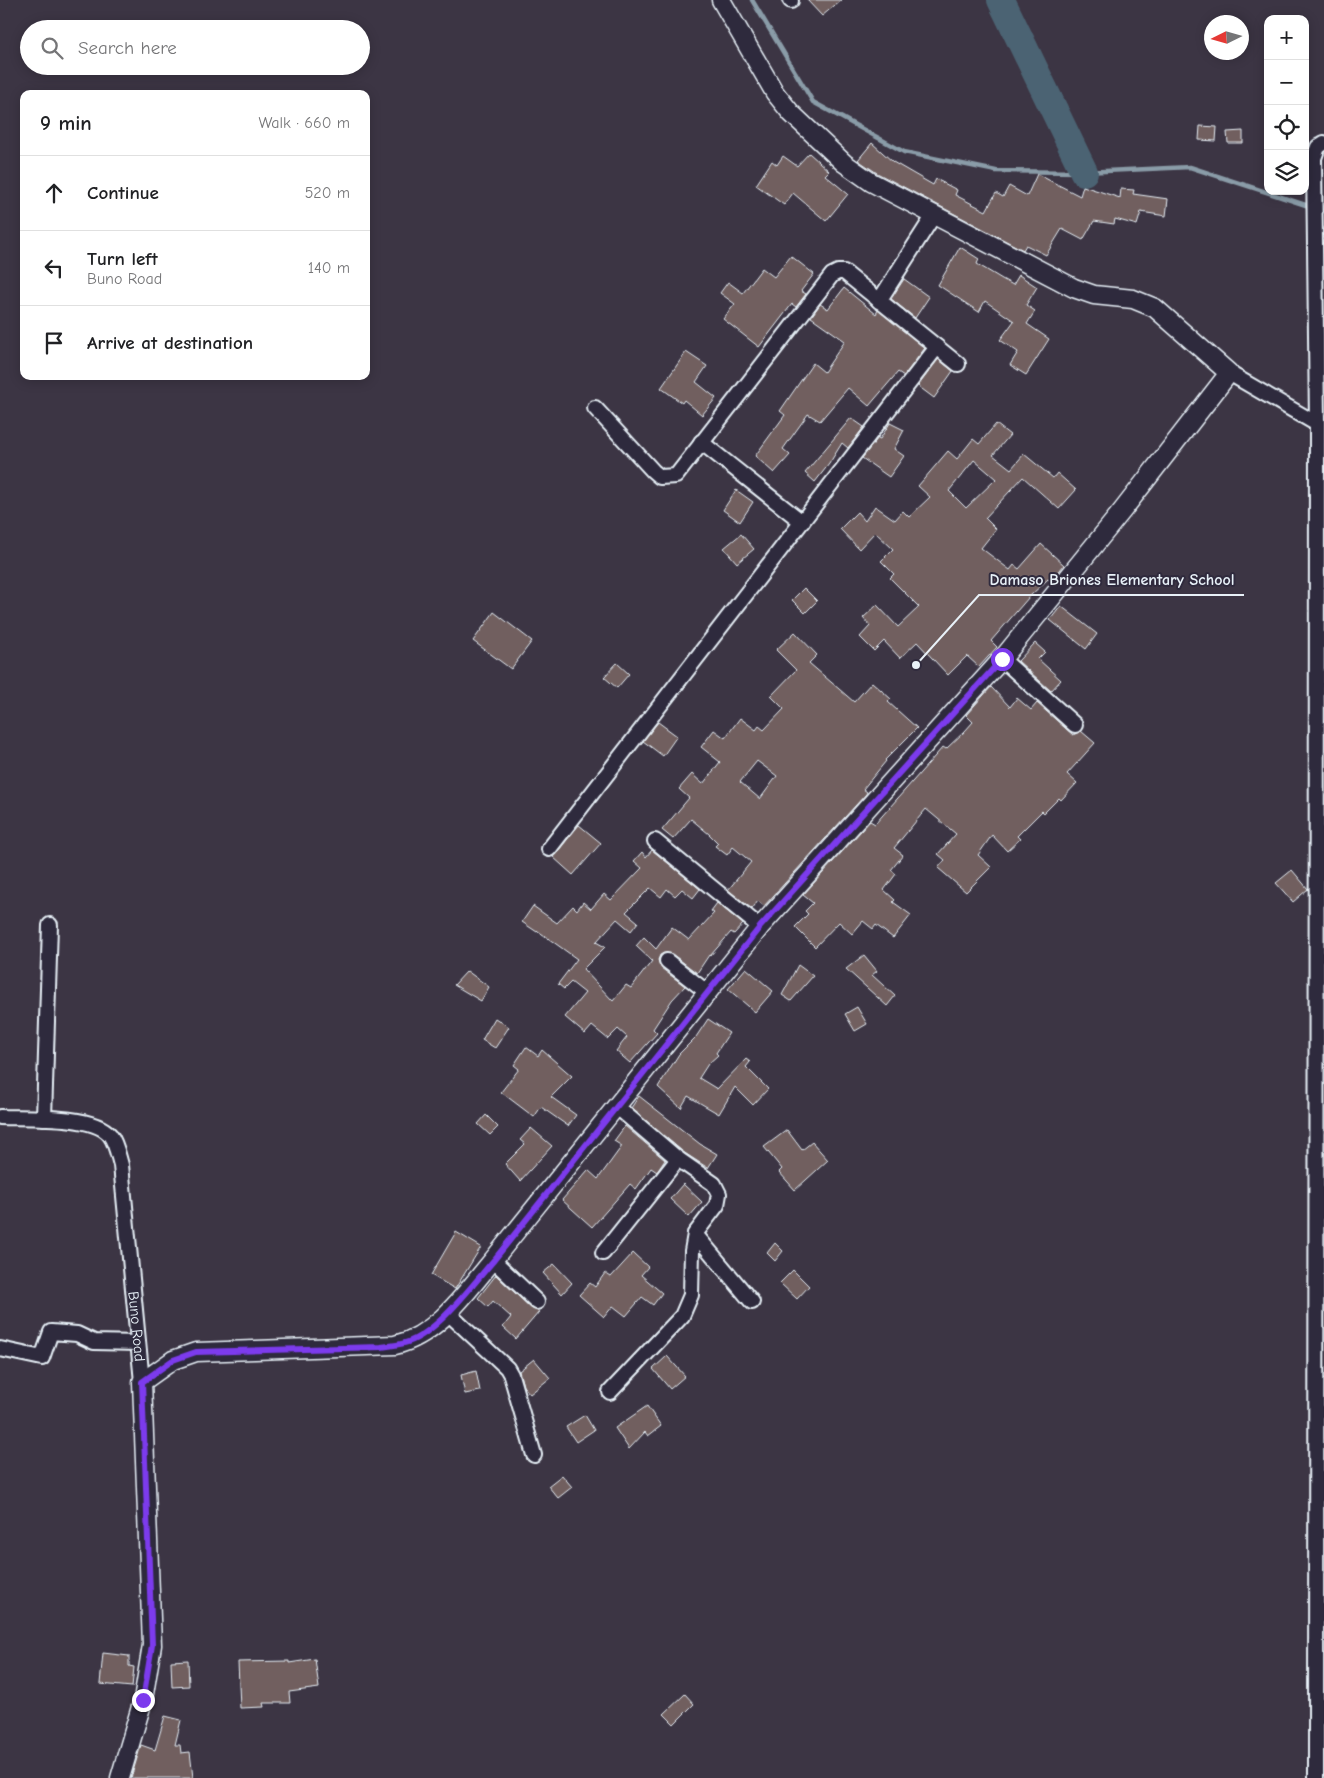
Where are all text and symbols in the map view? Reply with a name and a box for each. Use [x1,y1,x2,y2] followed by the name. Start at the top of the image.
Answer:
[1204,15,1249,60] north arrow
[1264,15,1309,195] map controls
[1264,15,1309,60] button: +
[20,20,370,75] search box
[38,34,66,62] icon: search
[78,37,177,59] text: Search here
[1264,60,1309,105] button: −
[1264,105,1309,150] button: locate
[40,111,92,135] text: 9 min
[259,114,350,132] text: Walk · 660 m
[1264,150,1309,195] button: layers
[40,179,68,207] icon: ahead
[87,182,159,204] text: Continue
[305,184,350,202] text: 520 m
[87,248,158,270] text: Turn left
[40,254,68,282] icon: left
[308,259,350,277] text: 140 m
[87,270,162,288] text: Buno Road
[40,329,68,357] icon: arrive
[87,332,253,354] text: Arrive at destination
[979,564,1244,595] callout: Damaso Briones Elementary School
[989,571,1235,589] text: Damaso Briones Elementary School
[991,648,1014,671] route start
[124,1290,149,1362] street label: Buno Road
[132,1689,155,1712] route end

